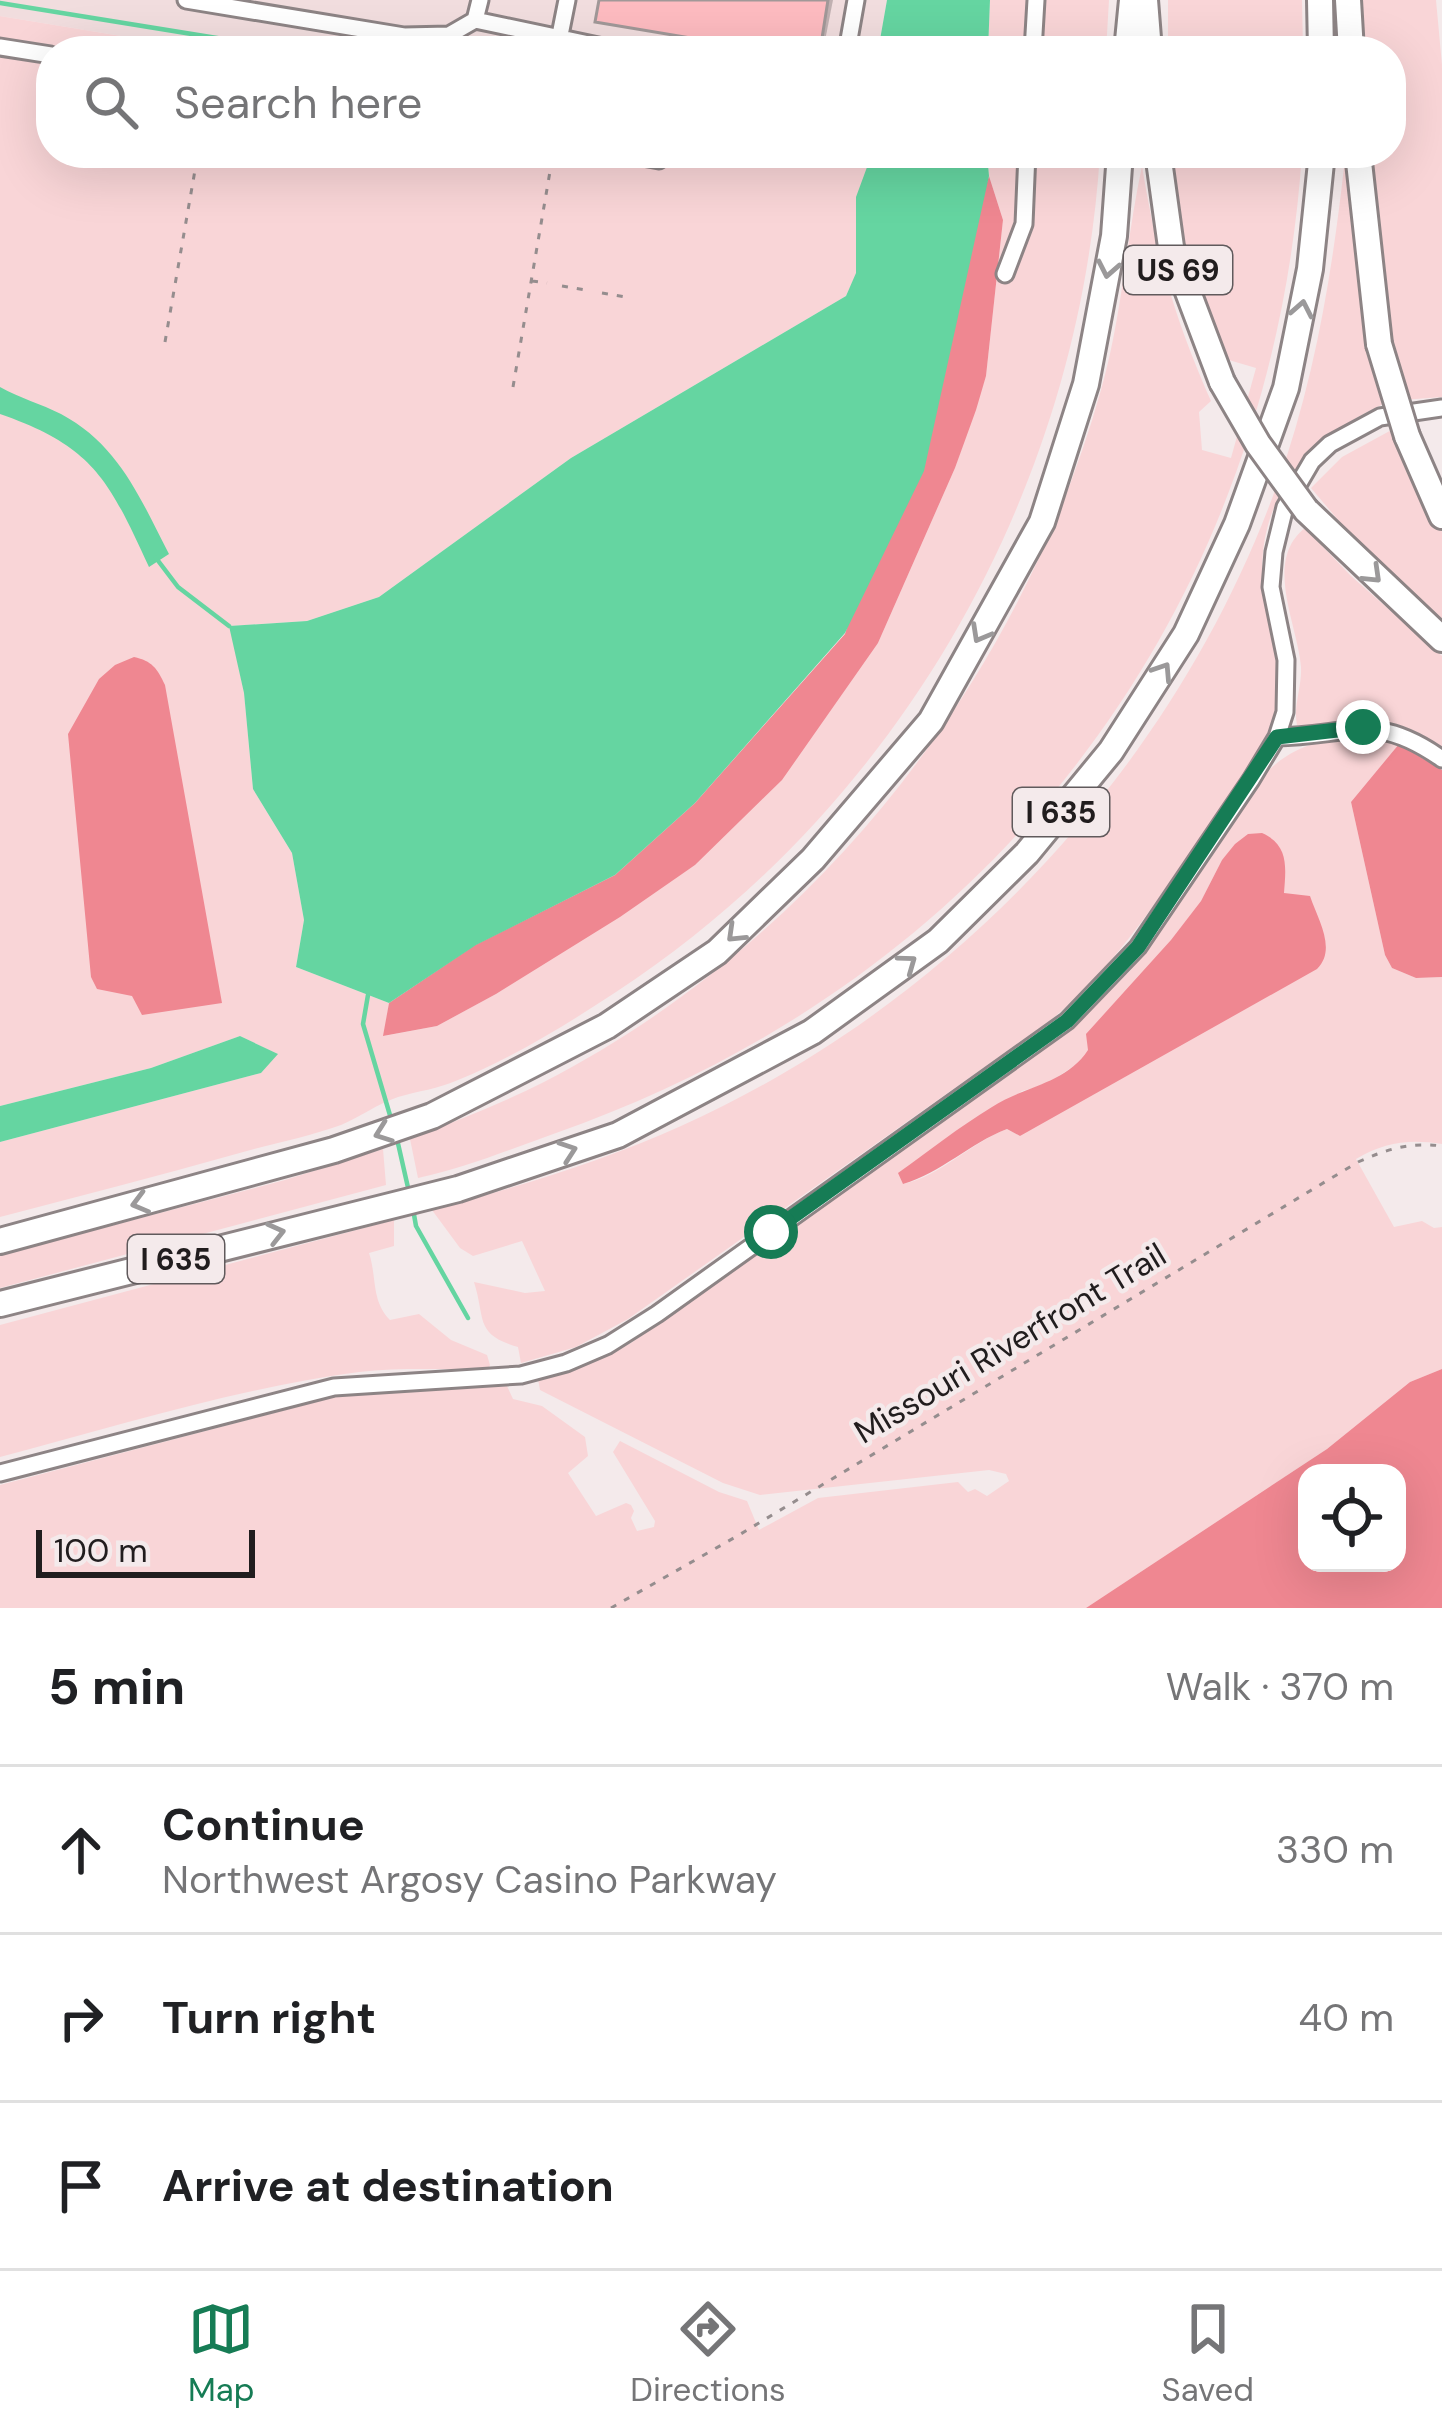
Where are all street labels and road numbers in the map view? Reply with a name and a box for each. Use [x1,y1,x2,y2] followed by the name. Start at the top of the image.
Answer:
[1124,246,1232,294] road number: US 69
[1013,788,1109,836] road number: I 635
[846,1233,1174,1453] street label: Missouri Riverfront Trail
[128,1235,224,1283] road number: I 635

